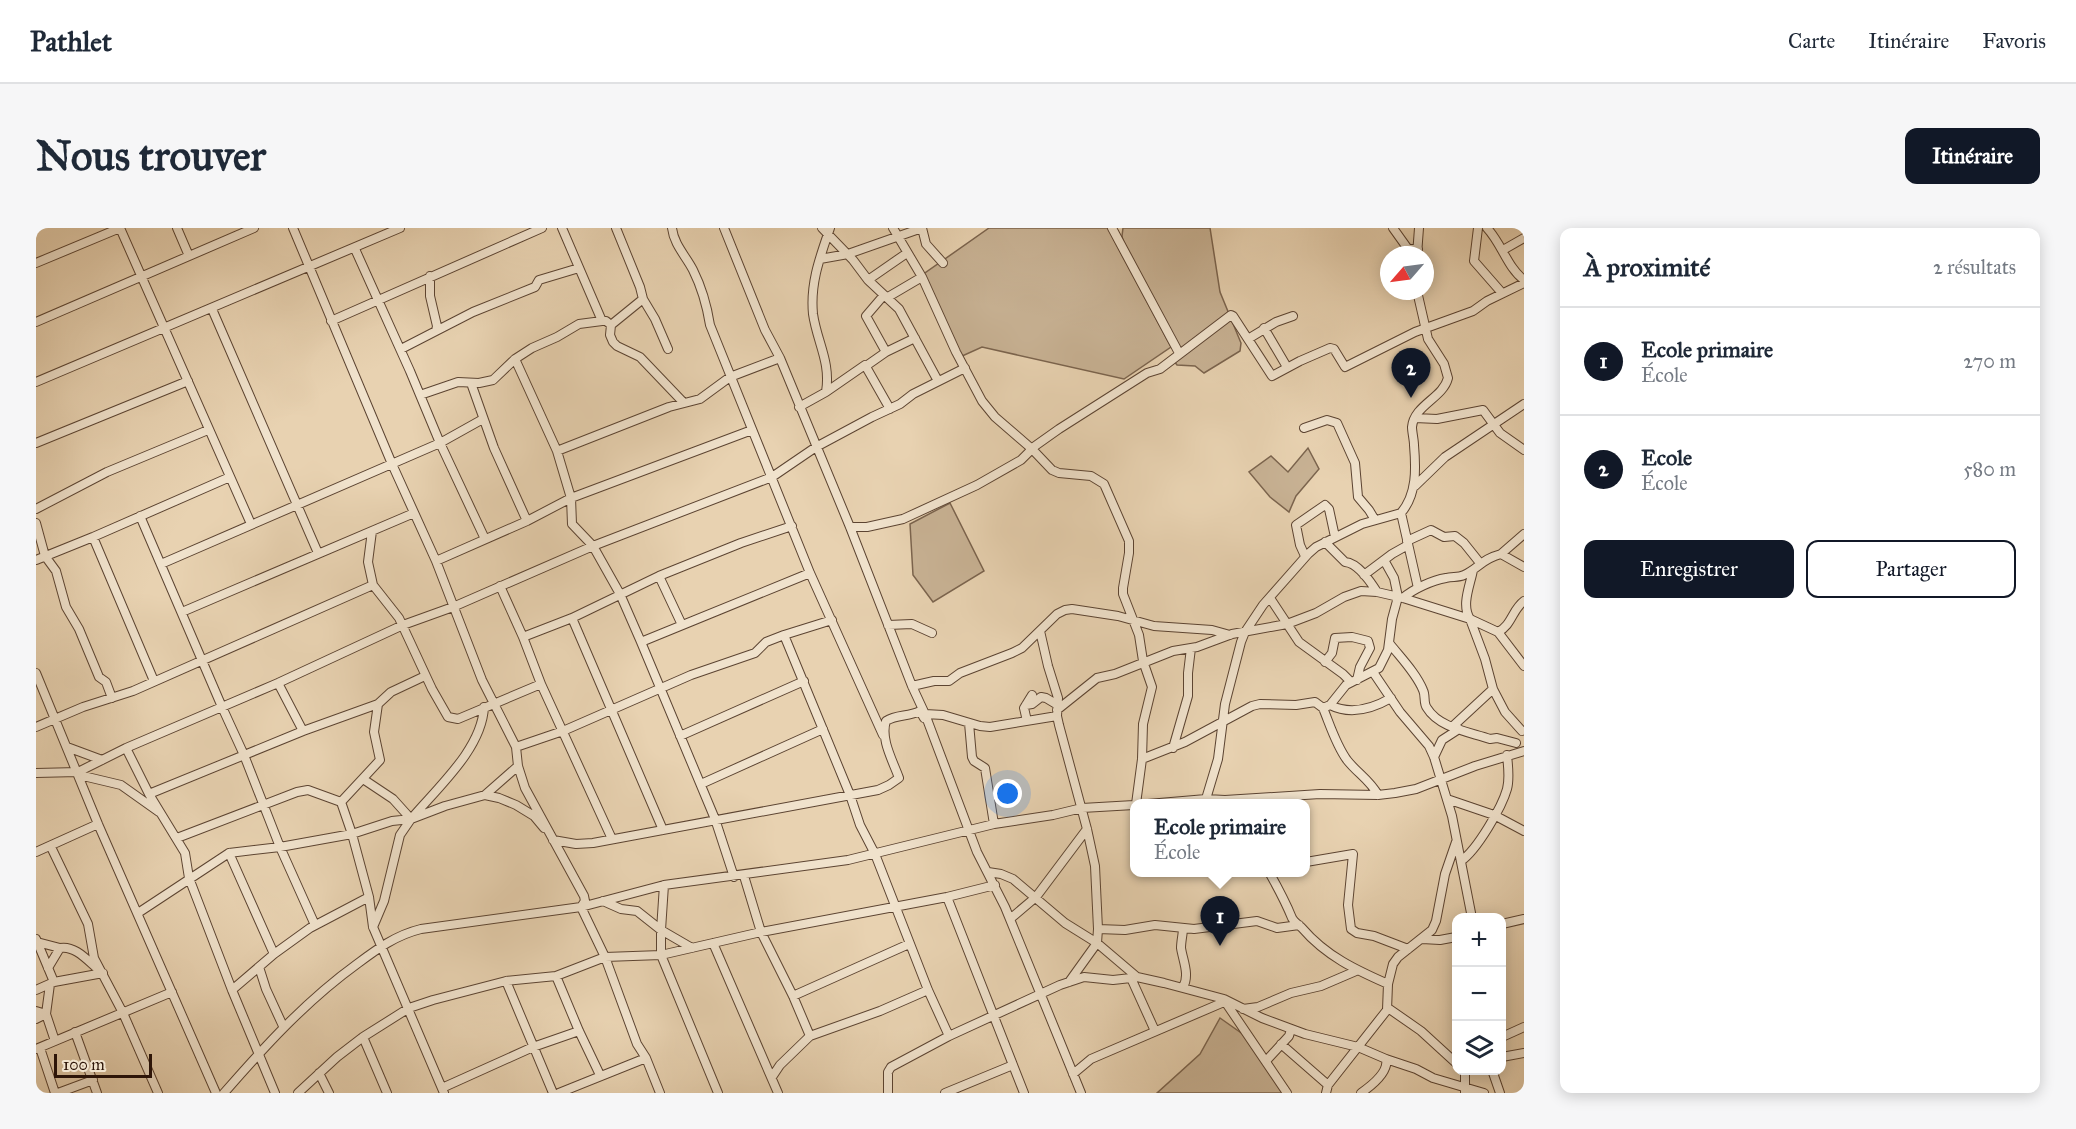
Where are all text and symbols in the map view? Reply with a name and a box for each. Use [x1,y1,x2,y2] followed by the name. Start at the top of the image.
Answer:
[30,24,112,59] text: Pathlet
[1788,28,1835,54] text: Carte
[1868,28,1949,54] text: Itinéraire
[1982,28,2046,54] text: Favoris
[1905,128,2040,184] button: Itinéraire
[36,130,266,182] text: Nous trouver
[1380,246,1434,300] north arrow
[1584,251,1710,283] text: À proximité
[1933,255,2016,279] text: 2 résultats
[1641,336,1773,363] text: Ecole primaire
[1392,348,1430,398] pin: 2
[1600,349,1607,373] text: 1
[1963,349,2016,373] text: 270 m
[1641,363,1688,387] text: École
[1641,444,1692,471] text: Ecole
[1599,457,1608,481] text: 2
[1963,457,2016,481] text: 580 m
[1641,471,1688,495] text: École
[1584,540,1794,598] button: Enregistrer
[1806,540,2016,598] button: Partager
[993,779,1022,808] your location
[1130,799,1310,877] popup
[1154,813,1286,840] text: Ecole primaire
[1154,840,1200,864] text: École
[1200,896,1240,946] pin: 1
[1452,913,1506,1075] map controls
[1452,913,1506,967] button: +
[1452,967,1506,1021] button: −
[1452,1021,1506,1075] button: layers
[54,1051,152,1078] scale bar
[63,1055,105,1074] text: 100 m

